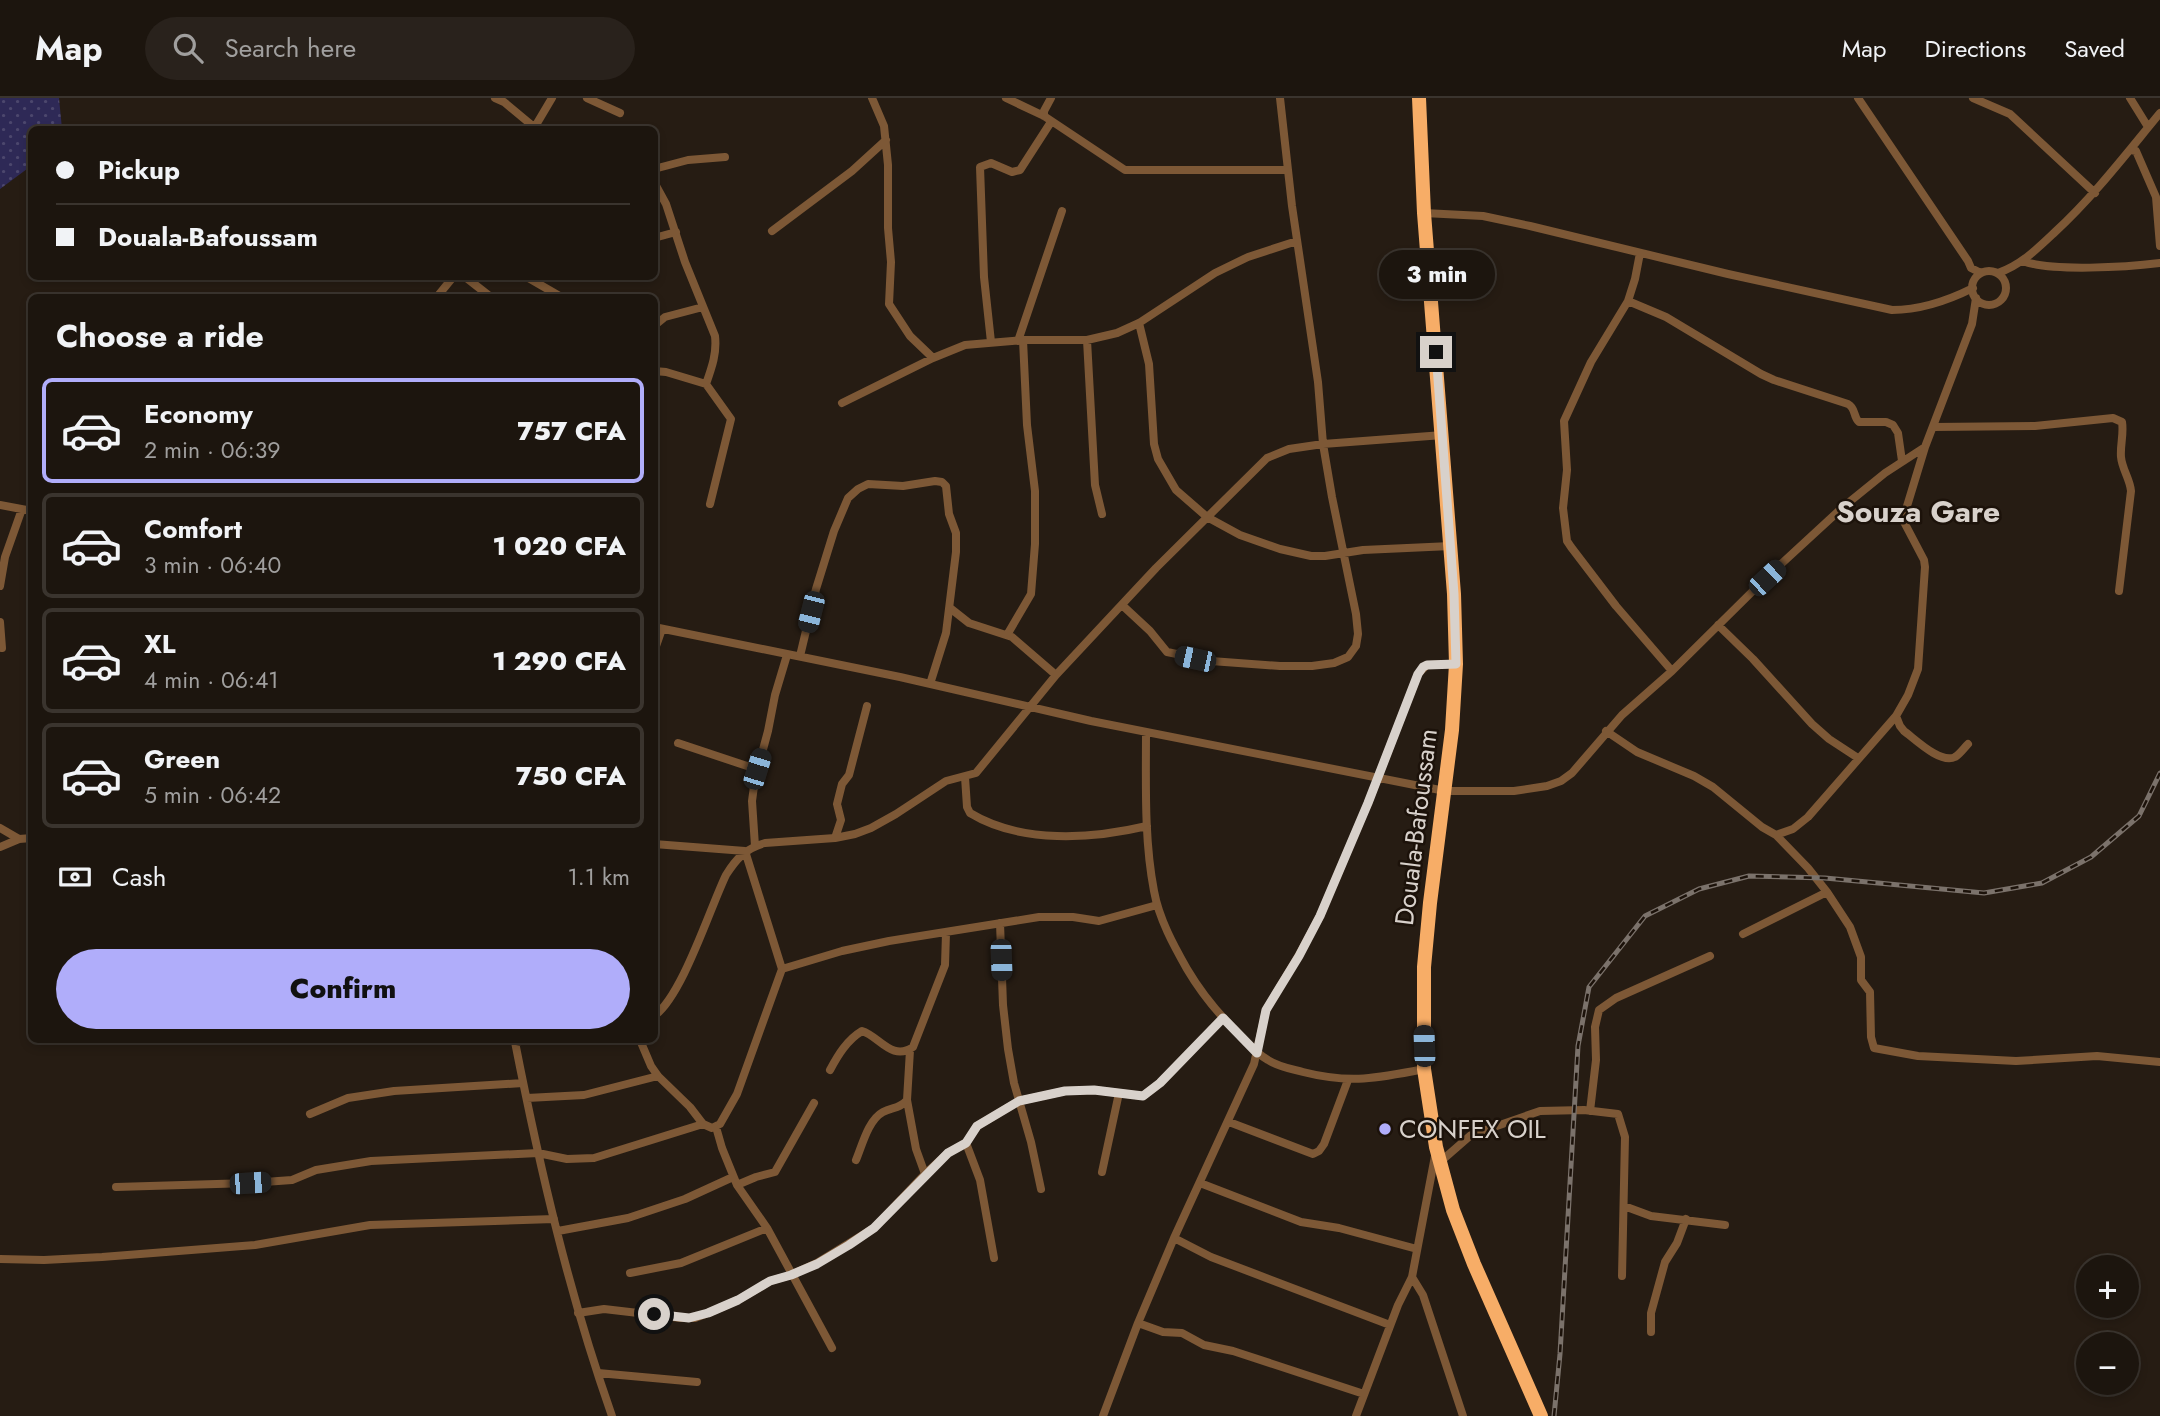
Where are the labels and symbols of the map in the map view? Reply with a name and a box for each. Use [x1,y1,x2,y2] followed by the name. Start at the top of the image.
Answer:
[1378,250,1494,300] callout: 3 min
[1420,336,1452,368] route end
[1836,490,2000,533] district label: Souza Gare
[1745,556,1790,600] car
[796,589,827,635] car
[1173,644,1218,674] car
[1385,726,1447,928] street label: Douala-Bafoussam
[741,746,774,792] car
[990,939,1013,981] car
[1413,1025,1436,1067] car
[1399,1110,1546,1148] place label: CONFEX OIL
[1377,1121,1393,1137] marker: CONFEX OIL
[229,1171,272,1195] car
[638,1298,670,1330] route start

